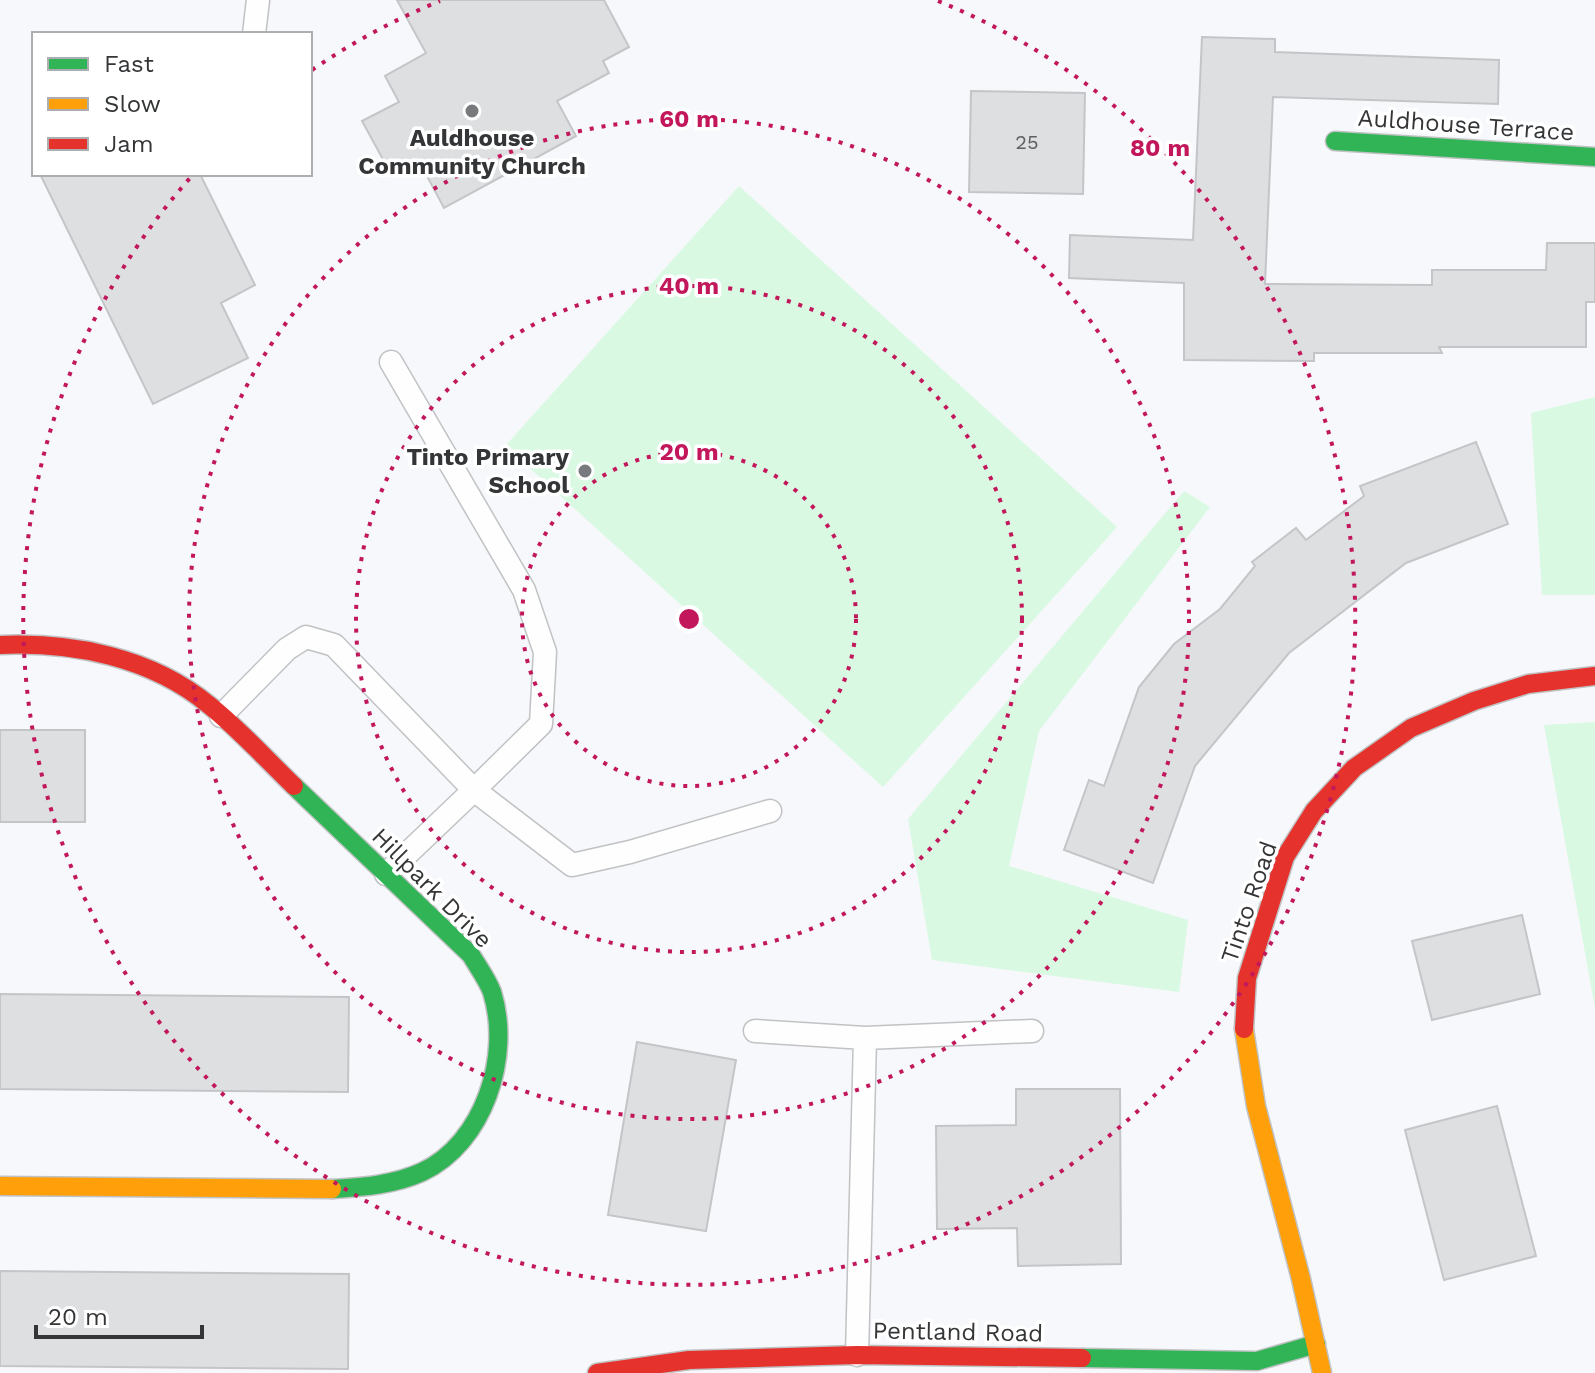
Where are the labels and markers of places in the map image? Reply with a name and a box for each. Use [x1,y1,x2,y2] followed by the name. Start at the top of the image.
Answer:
[463,102,481,120] marker: Auldhouse Community Church
[358,124,586,180] place label: Auldhouse Community Church
[406,443,569,499] place label: Tinto Primary School
[576,462,594,480] marker: Tinto Primary School
[675,605,703,633] centre of rings

